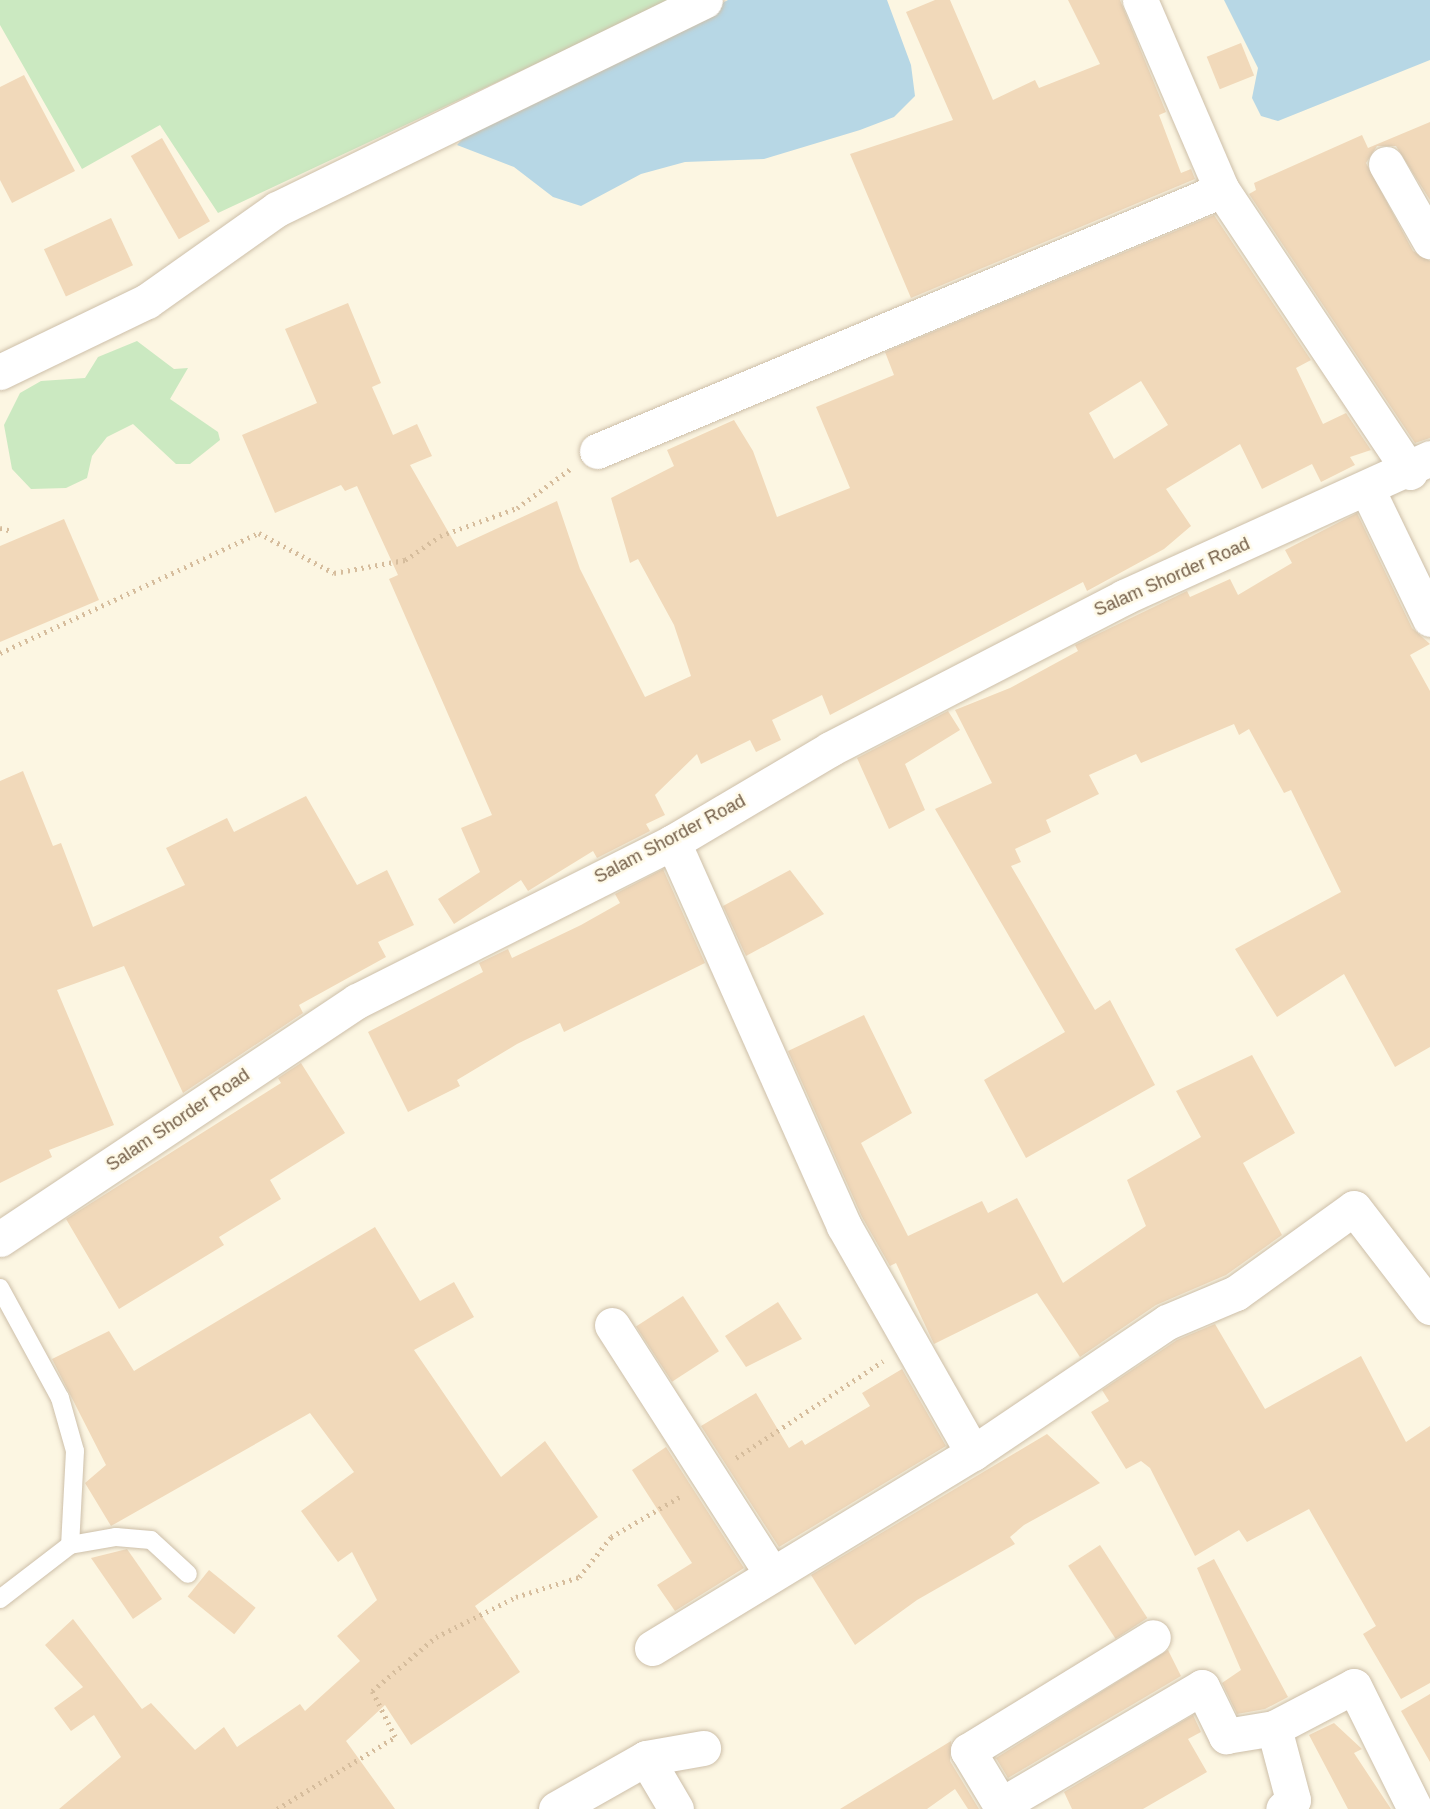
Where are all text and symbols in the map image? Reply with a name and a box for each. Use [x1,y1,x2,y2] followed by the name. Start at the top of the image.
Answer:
[1091,533,1253,621] street label: Salam Shorder Road
[591,790,749,888] street label: Salam Shorder Road
[102,1064,254,1176] street label: Salam Shorder Road

